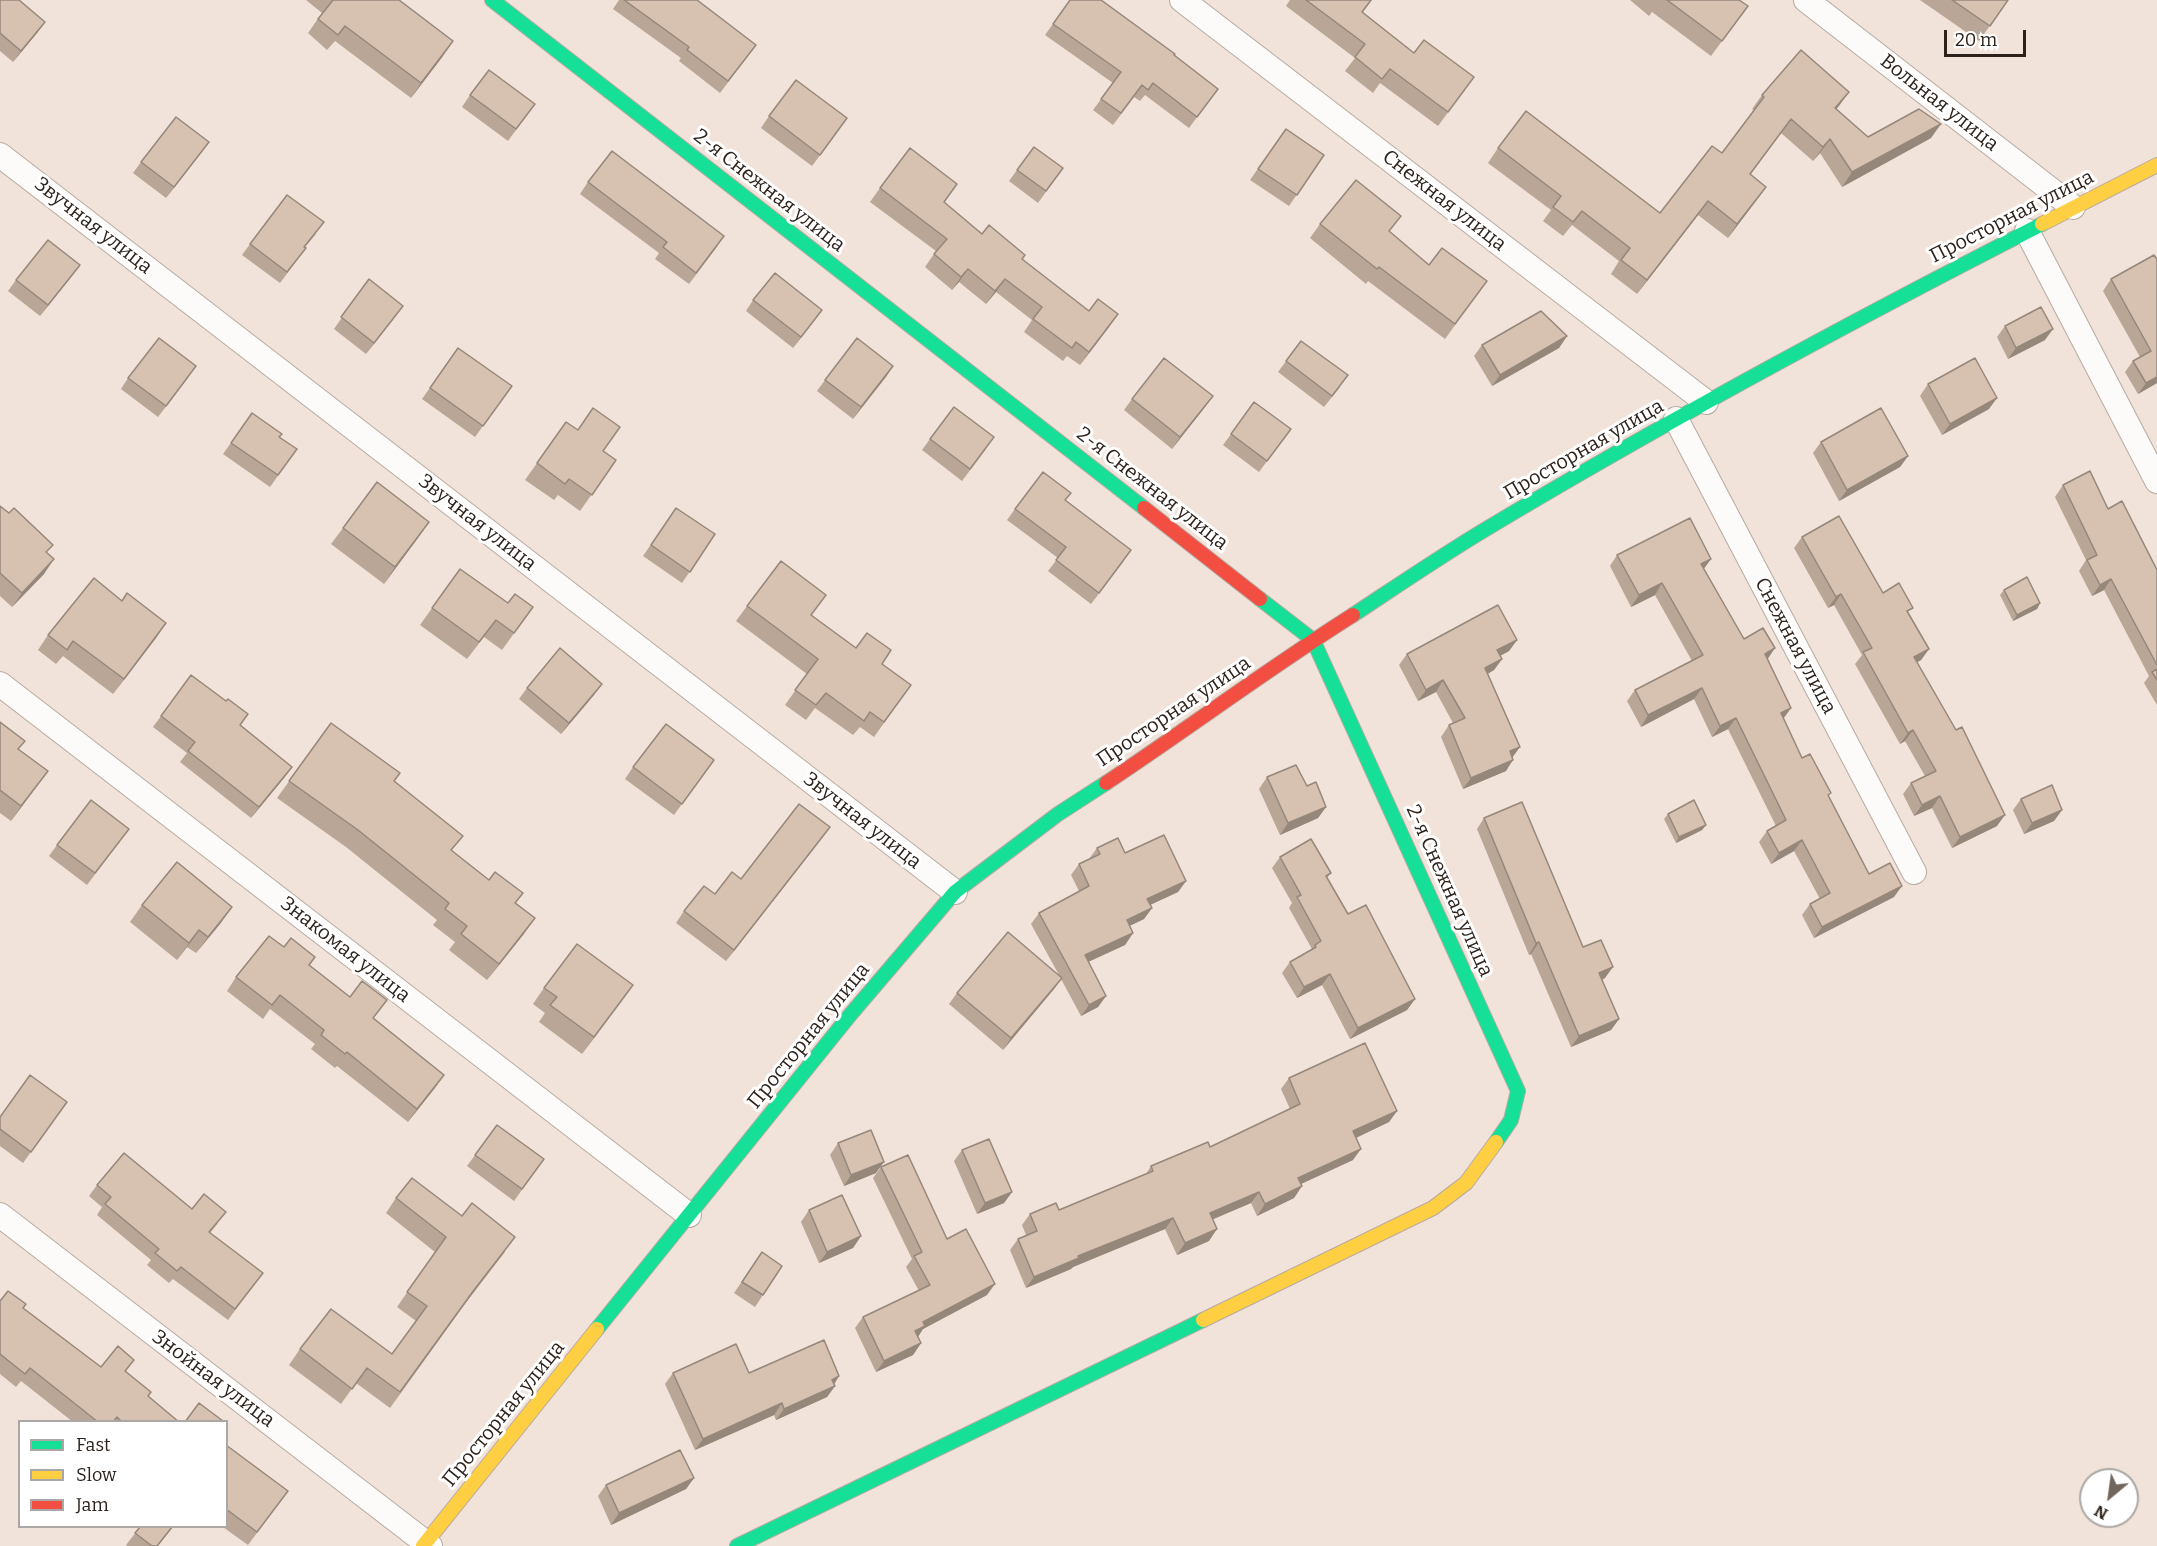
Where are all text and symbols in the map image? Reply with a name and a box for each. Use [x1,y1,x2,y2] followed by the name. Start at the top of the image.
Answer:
[1947,18,2030,56] scale bar
[1955,29,1997,51] text: 20 m
[1875,49,2003,157] street label: Вольная улица
[688,124,850,258] street label: 2-я Снежная улица
[1377,145,1511,257] street label: Снежная улица
[1926,165,2098,269] street label: Просторная улица
[29,172,157,280] street label: Звучная улица
[1500,394,1668,506] street label: Просторная улица
[1071,422,1233,556] street label: 2-я Снежная улица
[413,469,541,577] street label: Звучная улица
[1749,574,1841,718] street label: Снежная улица
[1092,652,1256,772] street label: Просторная улица
[798,767,926,875] street label: Звучная улица
[1400,801,1498,981] street label: 2-я Снежная улица
[275,892,415,1008] street label: Знакомая улица
[743,958,875,1114] street label: Просторная улица
[147,1325,279,1433] street label: Знойная улица
[438,1336,570,1492] street label: Просторная улица
[18,1420,228,1528] legend
[76,1434,111,1456] text: Fast
[76,1464,116,1486] text: Slow
[2079,1468,2139,1528] north arrow
[76,1494,109,1516] text: Jam
[2091,1501,2111,1524] text: N

